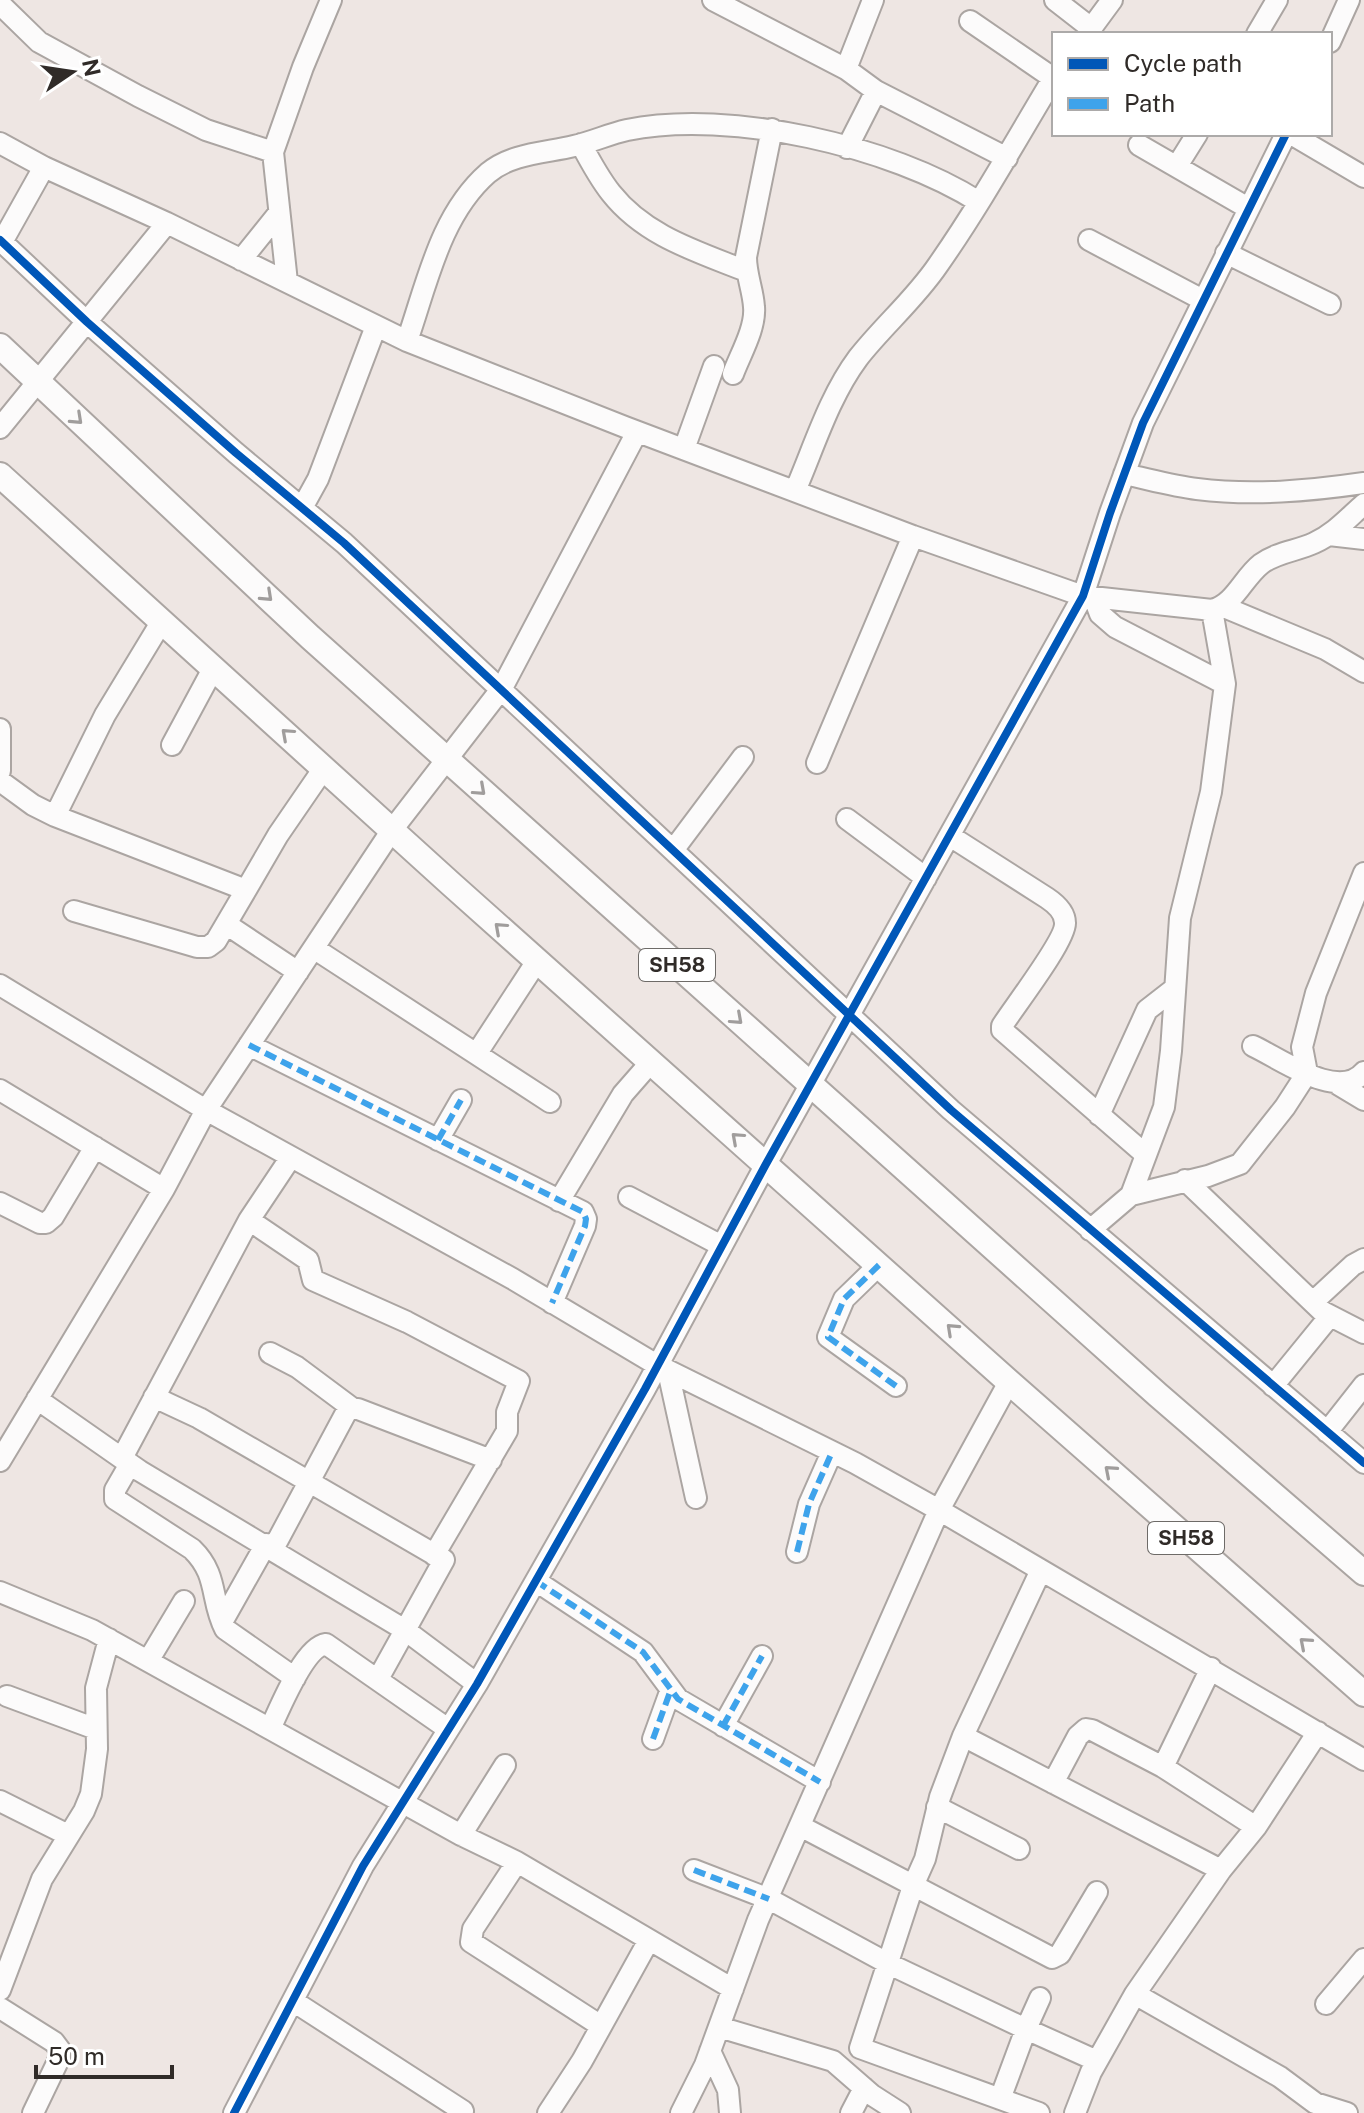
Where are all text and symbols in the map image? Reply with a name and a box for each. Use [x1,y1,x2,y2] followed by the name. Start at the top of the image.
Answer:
[32,32,112,112] north arrow
[1052,32,1332,136] legend
[1124,49,1242,77] text: Cycle path
[77,56,106,79] text: N
[1124,89,1175,117] text: Path
[68,410,82,424] one-way arrow
[258,587,272,602] one-way arrow
[282,730,297,744] one-way arrow
[471,780,486,794] one-way arrow
[495,923,510,938] one-way arrow
[639,949,715,981] road number: SH58
[727,1009,742,1024] one-way arrow
[731,1133,746,1147] one-way arrow
[946,1325,961,1339] one-way arrow
[1105,1467,1120,1481] one-way arrow
[1148,1522,1224,1554] road number: SH58
[1300,1638,1315,1653] one-way arrow
[36,2029,172,2079] scale bar
[48,2042,105,2070] text: 50 m

